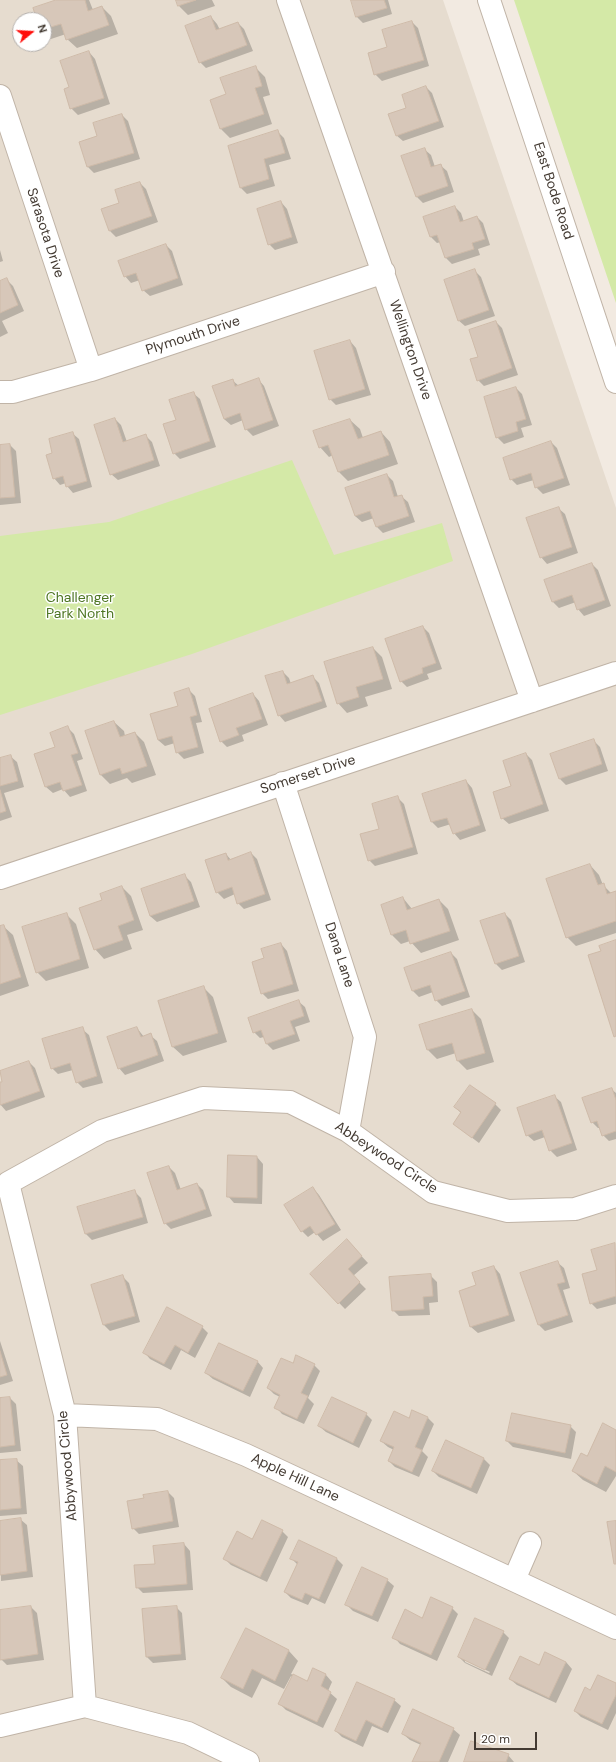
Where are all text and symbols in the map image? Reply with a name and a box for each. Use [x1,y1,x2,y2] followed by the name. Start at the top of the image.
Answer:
[12,12,52,52] north arrow
[35,23,50,35] text: N
[529,140,577,242] street label: East Bode Road
[23,186,67,280] street label: Sarasota Drive
[385,298,435,402] street label: Wellington Drive
[144,313,242,359] street label: Plymouth Drive
[46,590,114,622] park label: Challenger Park North
[258,752,358,798] street label: Somerset Drive
[321,920,357,990] street label: Dana Lane
[331,1118,441,1198] street label: Abbeywood Circle
[55,1410,81,1522] street label: Abbywood Circle
[248,1450,342,1506] street label: Apple Hill Lane
[476,1724,539,1750] scale bar
[481,1731,510,1747] text: 20 m

